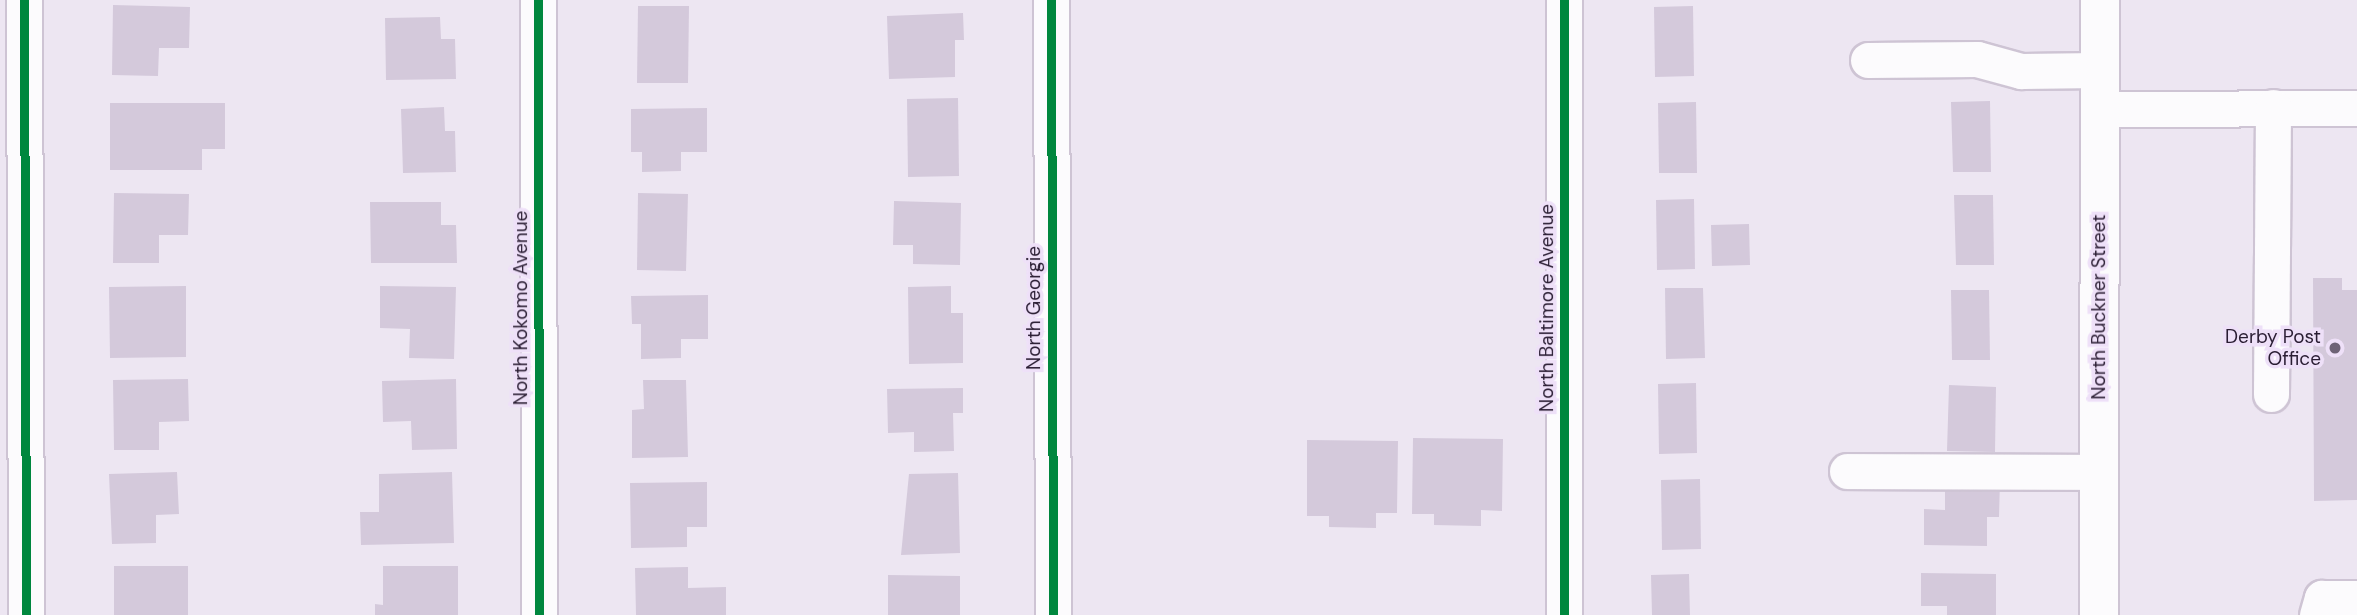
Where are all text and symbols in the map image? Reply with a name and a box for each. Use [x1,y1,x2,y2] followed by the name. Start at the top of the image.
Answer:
[1536,204,1558,412] street label: North Baltimore Avenue
[510,211,532,405] street label: North Kokomo Avenue
[2088,214,2110,400] street label: North Buckner Street
[1023,246,1045,370] street label: North Georgie
[2225,326,2321,370] place label: Derby Post Office
[2327,340,2343,356] marker: Derby Post Office

